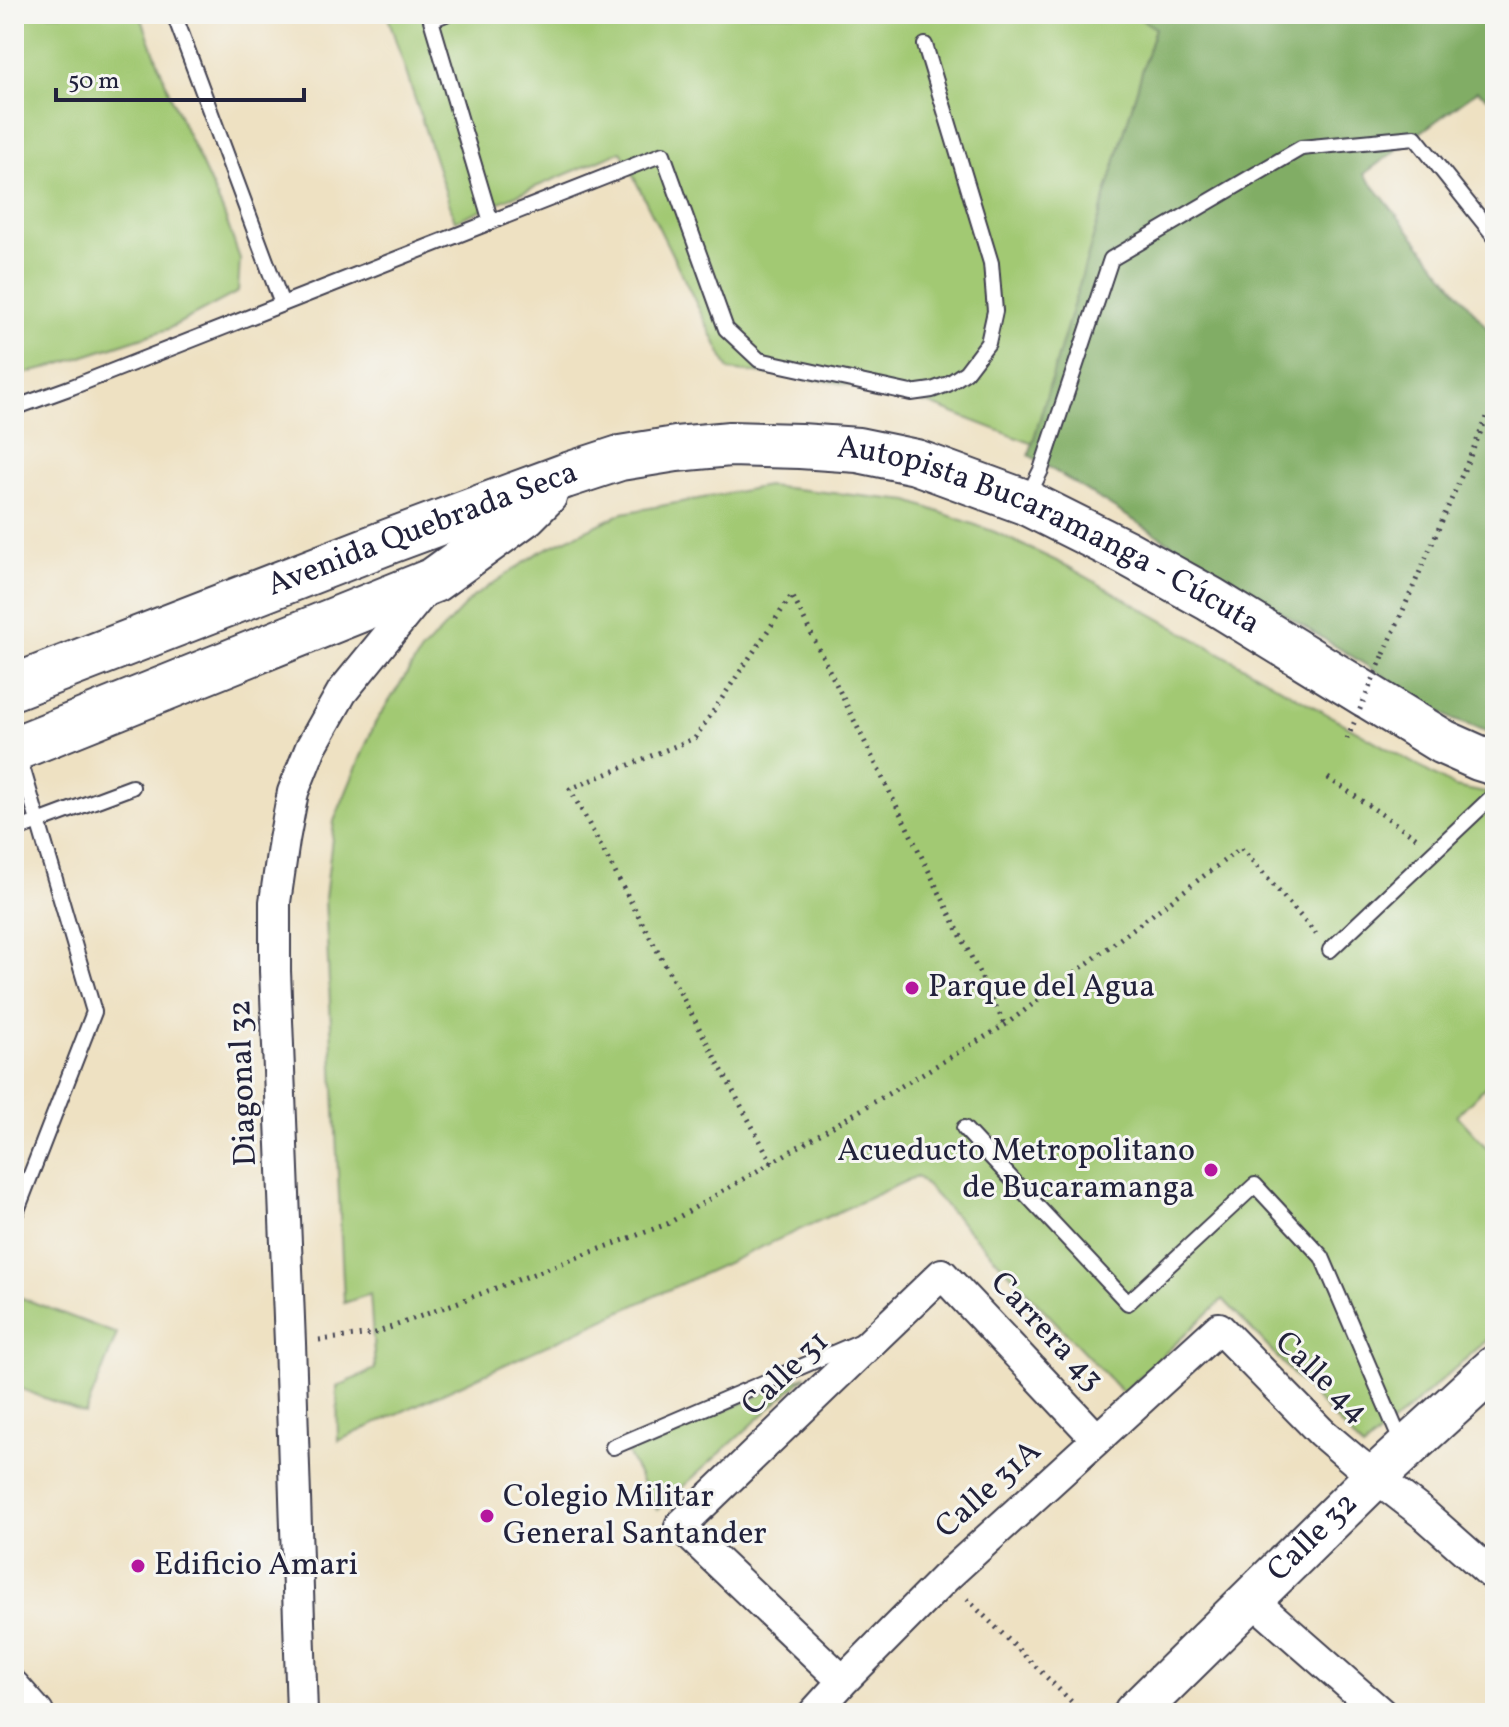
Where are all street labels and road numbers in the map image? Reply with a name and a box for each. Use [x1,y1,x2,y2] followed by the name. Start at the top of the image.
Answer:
[836,427,1268,646] street label: Autopista Bucaramanga - Cúcuta
[261,451,583,608] street label: Avenida Quebrada Seca
[219,999,269,1167] street label: Diagonal 32
[979,1263,1113,1401] street label: Carrera 43
[732,1321,840,1427] street label: Calle 31
[1264,1322,1378,1434] street label: Calle 44
[926,1431,1052,1549] street label: Calle 31A
[1258,1483,1368,1592] street label: Calle 32

